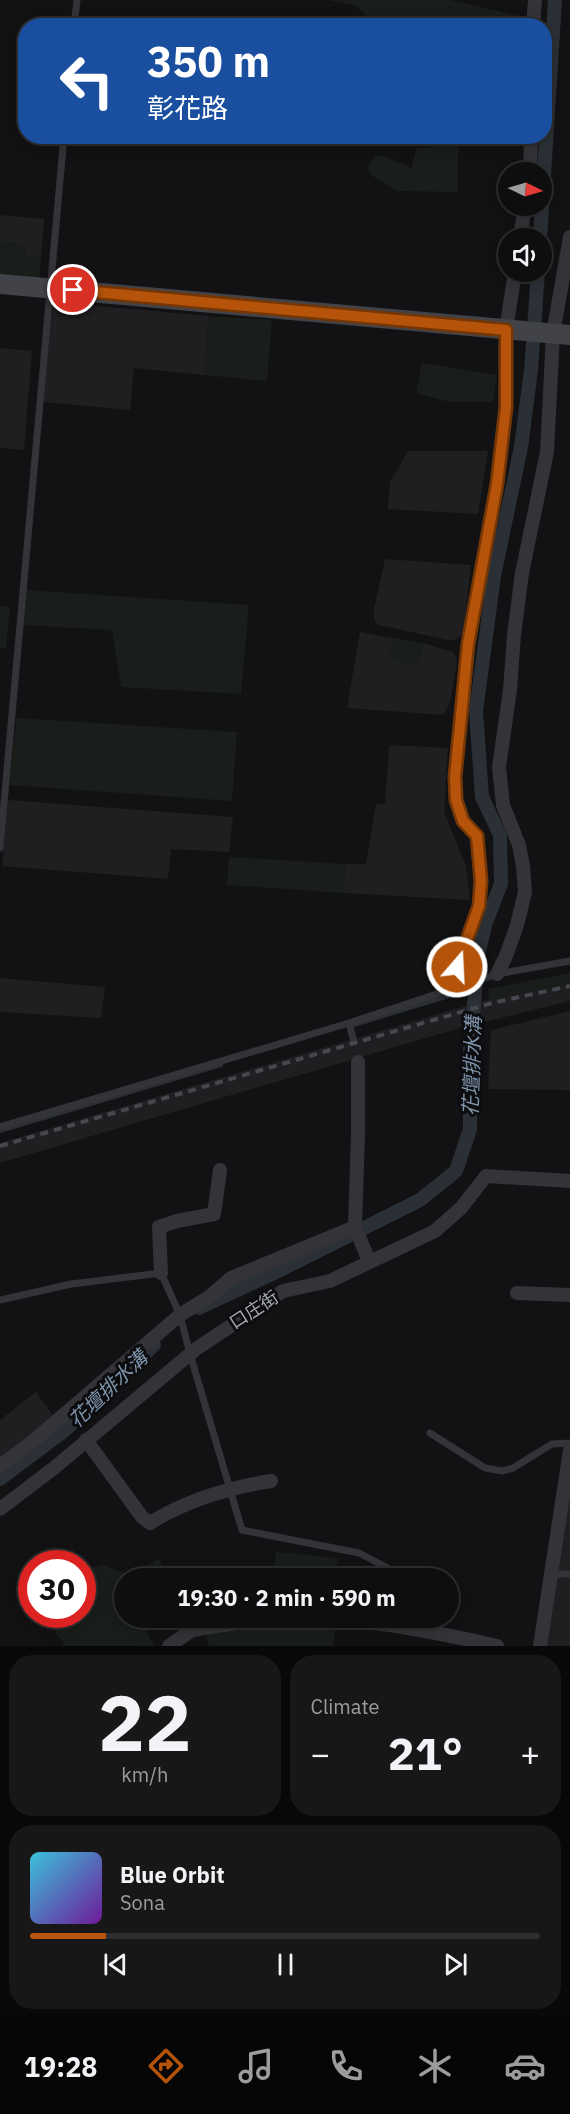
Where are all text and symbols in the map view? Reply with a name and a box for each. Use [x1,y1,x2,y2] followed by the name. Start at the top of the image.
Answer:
[147,34,270,89] text: 350 m
[48,42,126,120] icon: left
[147,90,228,125] text: 彰花路
[498,162,552,216] north arrow
[498,162,552,282] map controls
[498,228,552,282] button: sound
[47,264,98,315] pin
[56,273,89,306] icon: arrive
[425,935,489,999] position arrow
[456,1013,487,1116] water label: 花壇排水溝
[225,1285,283,1334] street label: 口庄街
[62,1342,155,1433] water label: 花壇排水溝
[18,1550,96,1628] speed limit sign: 30
[177,1583,396,1612] text: 19:30 · 2 min · 590 m
[98,1671,192,1772] text: 22
[311,1693,379,1720] text: Climate
[388,1724,463,1782] text: 21°
[311,1732,330,1775] text: −
[520,1732,540,1775] text: +
[121,1761,168,1788] text: km/h
[120,1860,225,1889] text: Blue Orbit
[120,1889,165,1916] text: Sona
[99,1948,132,1981] icon: previous
[269,1948,302,1981] icon: pause
[439,1948,472,1981] icon: next
[145,2045,187,2087] icon: directions
[235,2045,277,2087] icon: music
[325,2045,367,2087] icon: phone
[414,2045,456,2087] icon: climate
[504,2045,546,2087] icon: car
[24,2049,98,2084] text: 19:28

